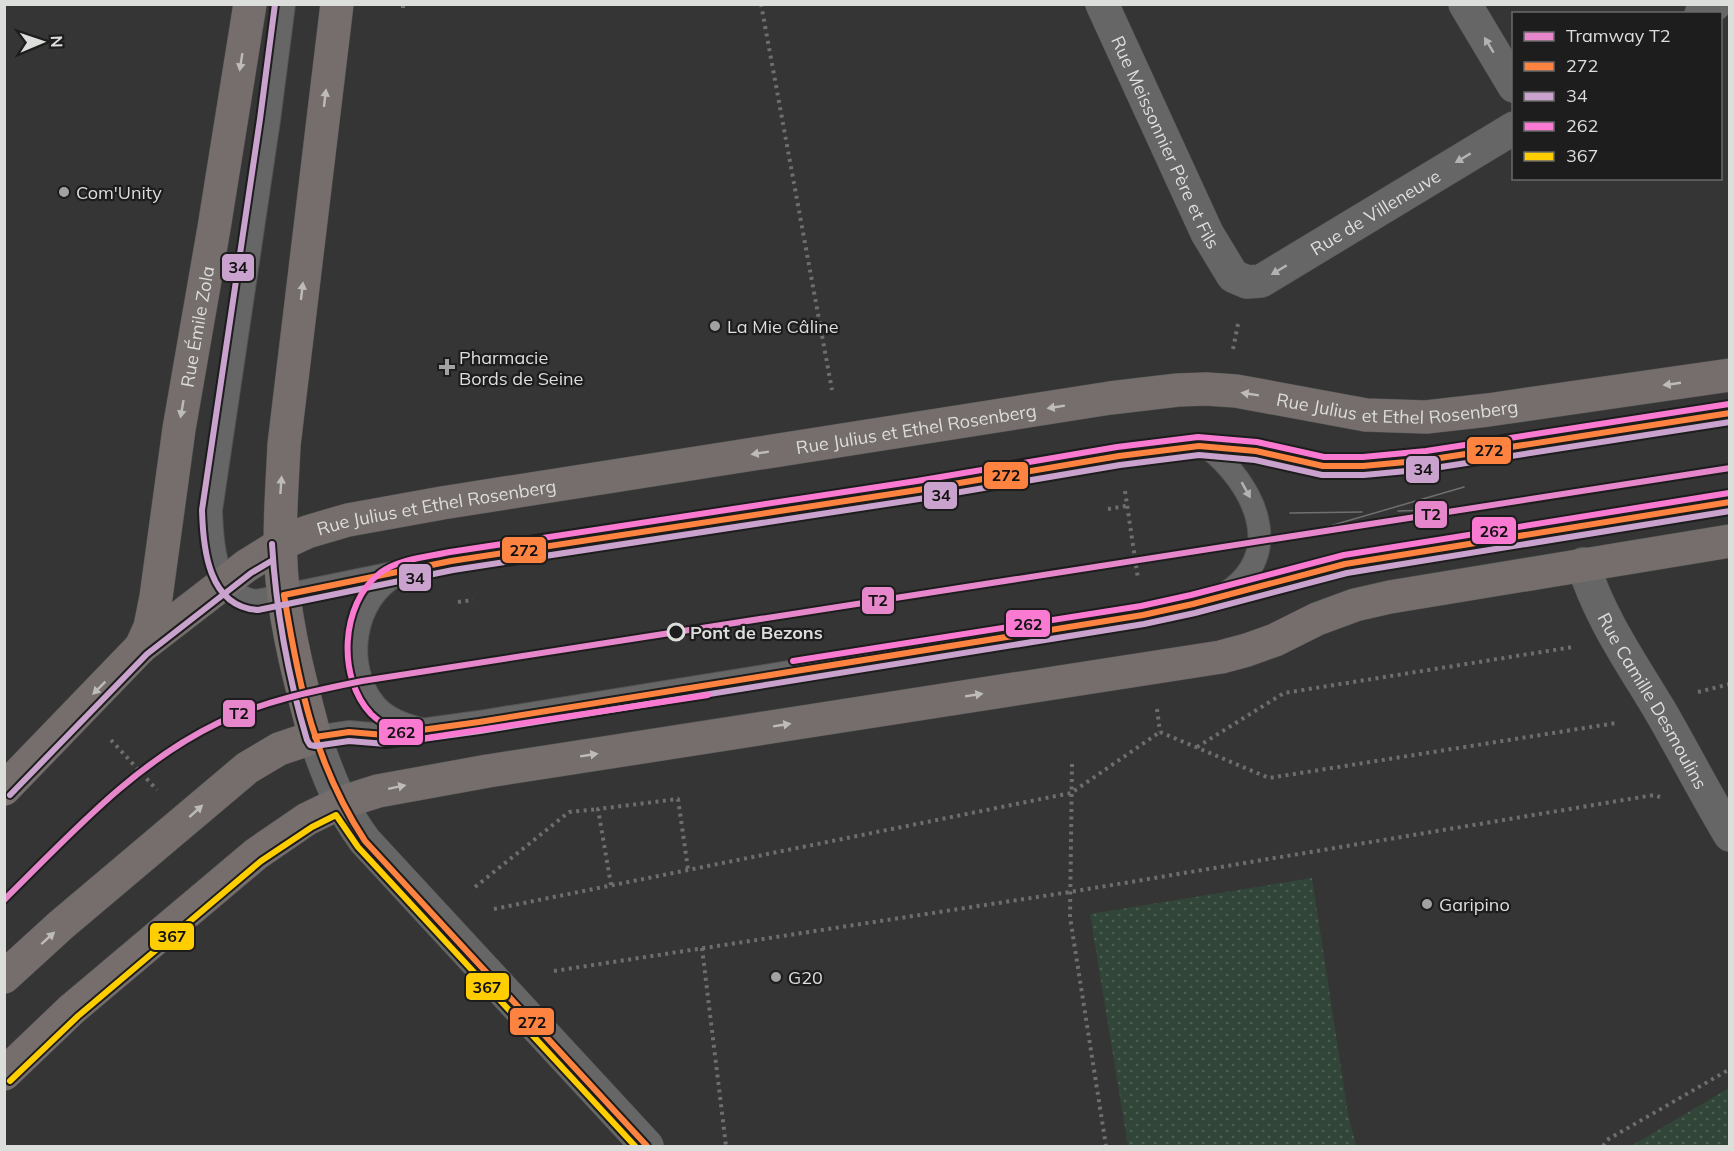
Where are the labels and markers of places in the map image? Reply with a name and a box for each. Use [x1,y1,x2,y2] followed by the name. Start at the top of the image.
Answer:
[76,181,162,204] place label: Com'Unity
[57,185,71,199] marker: Com'Unity
[727,315,839,338] place label: La Mie Câline
[708,319,722,333] marker: La Mie Câline
[459,346,583,390] place label: Pharmacie Bords de Seine
[440,360,454,374] marker: Pharmacie Bords de Seine
[690,621,823,644] place label: Pont de Bezons
[667,623,685,641] marker: Pont de Bezons
[1439,893,1510,916] place label: Garipino
[1420,897,1434,911] marker: Garipino
[788,966,823,989] place label: G20
[769,970,783,984] marker: G20

